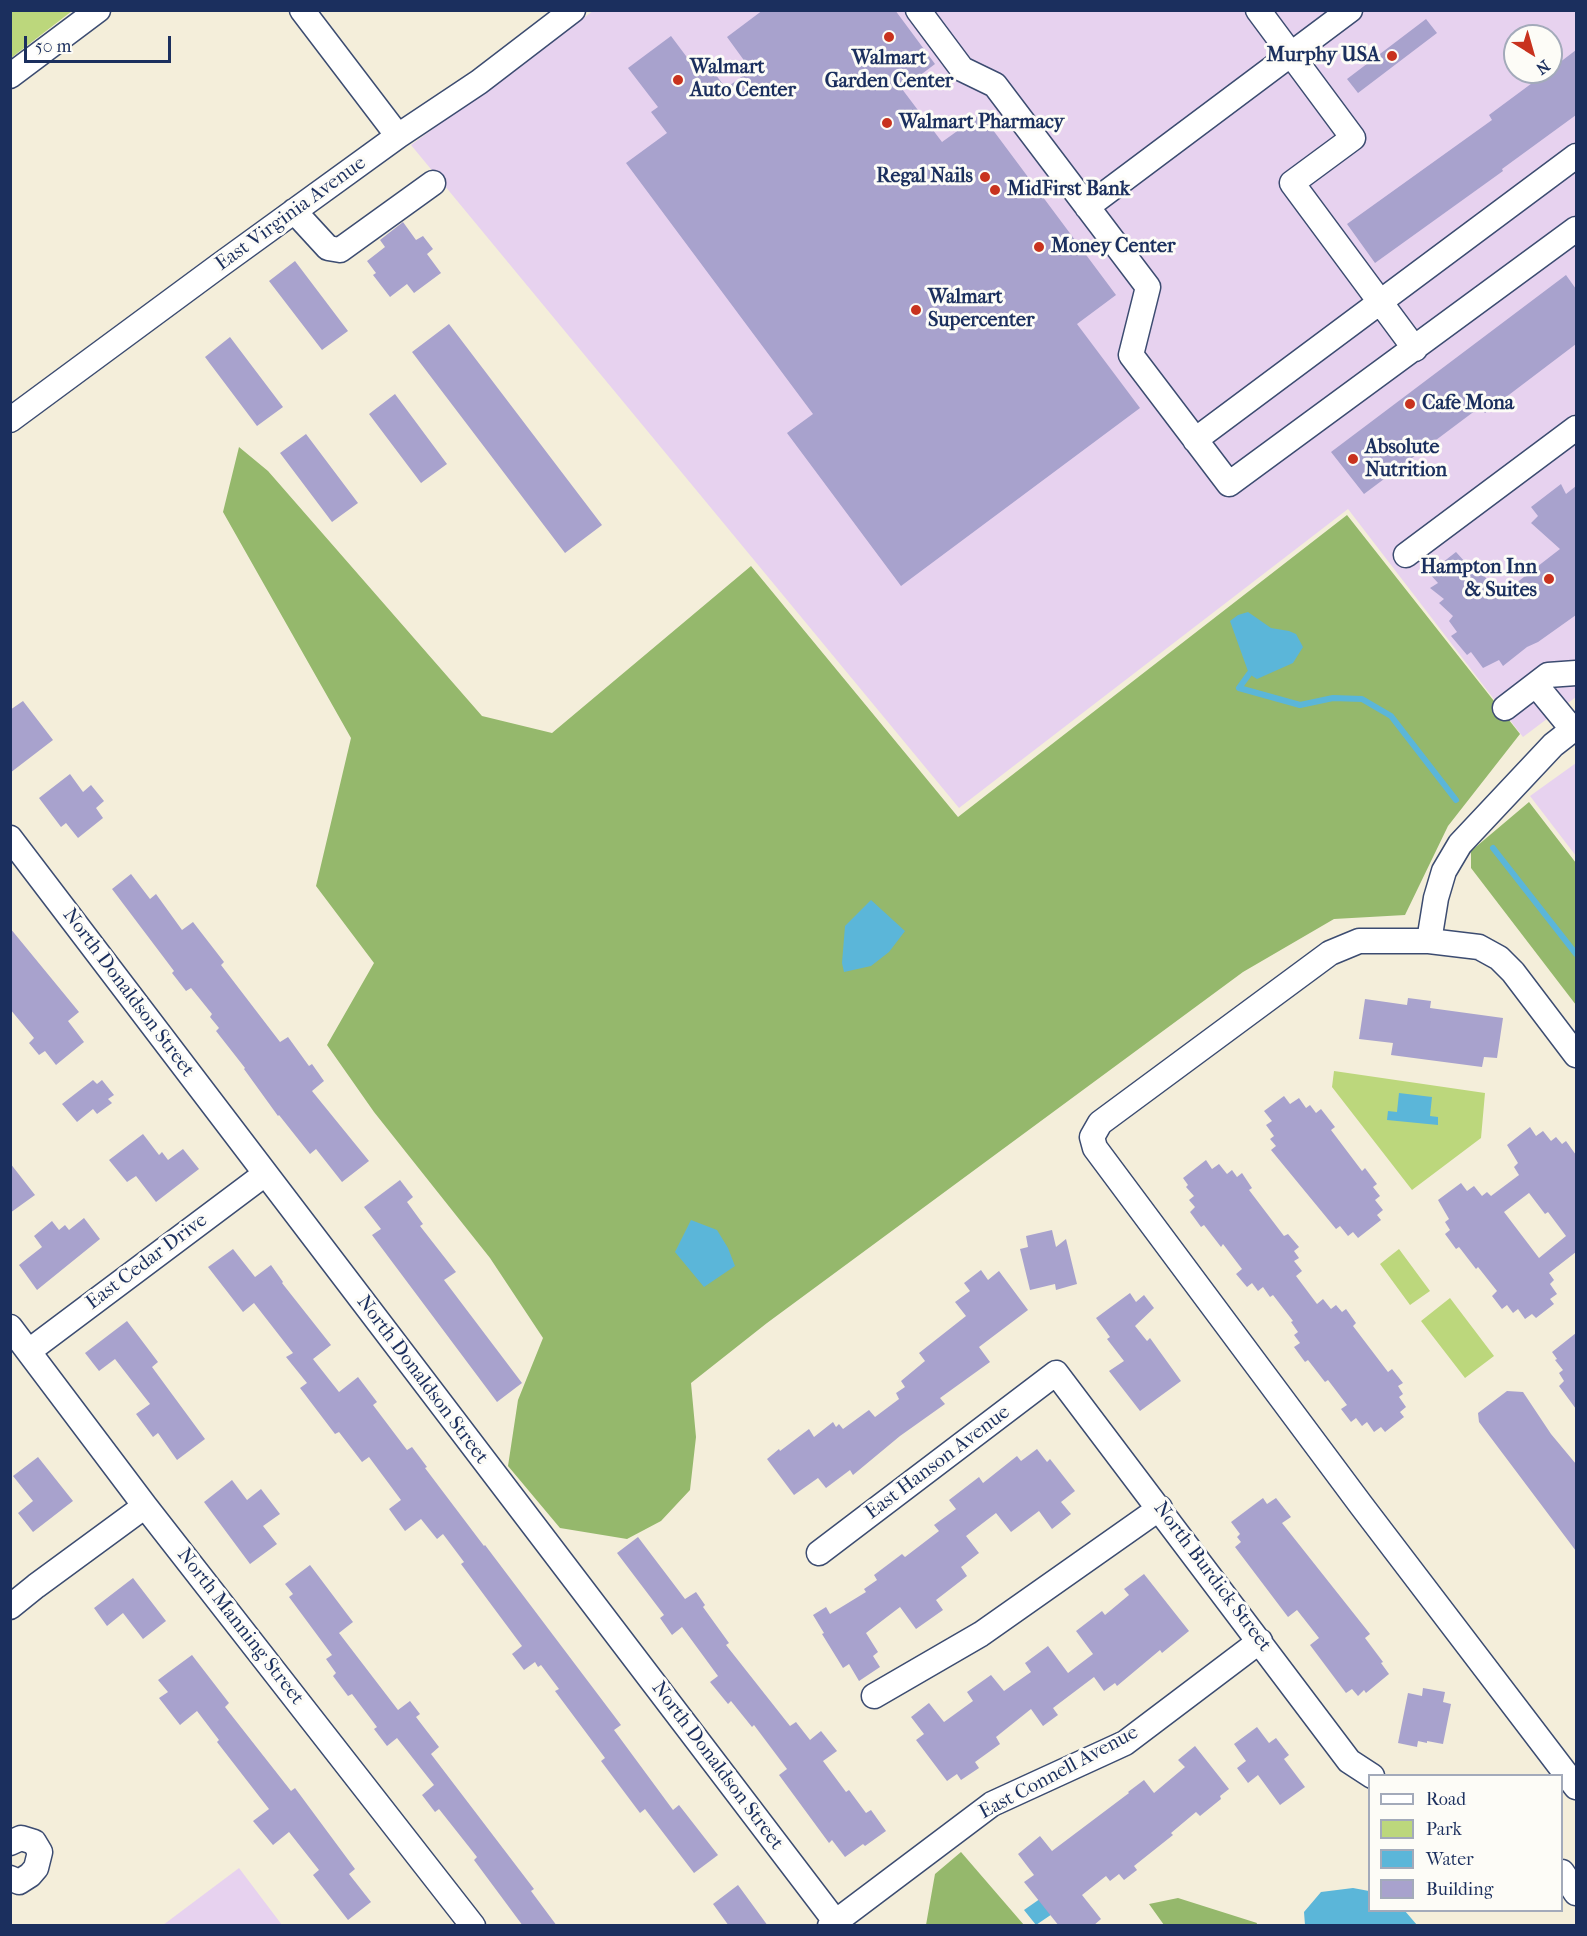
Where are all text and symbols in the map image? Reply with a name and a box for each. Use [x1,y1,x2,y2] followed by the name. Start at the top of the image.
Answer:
[27,24,174,62] scale bar
[1503,24,1563,84] north arrow
[882,30,896,44] marker: Walmart Garden Center
[35,36,71,57] text: 50 m
[1267,44,1380,68] place label: Murphy USA
[825,47,953,94] place label: Walmart Garden Center
[1385,49,1399,63] marker: Murphy USA
[690,56,796,103] place label: Walmart Auto Center
[1532,56,1554,78] text: N
[671,73,685,87] marker: Walmart Auto Center
[899,111,1064,135] place label: Walmart Pharmacy
[880,116,894,130] marker: Walmart Pharmacy
[211,151,371,277] street label: East Virginia Avenue
[876,165,973,189] place label: Regal Nails
[978,170,992,184] marker: Regal Nails
[1007,178,1130,202] place label: MidFirst Bank
[988,183,1002,197] marker: MidFirst Bank
[1051,235,1175,259] place label: Money Center
[1032,240,1046,254] marker: Money Center
[928,286,1034,333] place label: Walmart Supercenter
[909,303,923,317] marker: Walmart Supercenter
[1422,392,1514,416] place label: Cafe Mona
[1403,397,1417,411] marker: Cafe Mona
[1365,436,1447,483] place label: Absolute Nutrition
[1346,452,1360,466] marker: Absolute Nutrition
[1420,556,1537,603] place label: Hampton Inn & Suites
[1542,572,1556,586] marker: Hampton Inn & Suites
[57,904,199,1082] street label: North Donaldson Street
[82,1209,212,1315] street label: East Cedar Drive
[351,1291,493,1469] street label: North Donaldson Street
[861,1401,1015,1525] street label: East Hanson Avenue
[1148,1497,1276,1657] street label: North Burdick Street
[171,1544,309,1710] street label: North Manning Street
[646,1677,788,1855] street label: North Donaldson Street
[975,1721,1143,1825] street label: East Connell Avenue
[1368,1774,1563,1912] legend
[1426,1789,1466,1810] text: Road
[1426,1819,1462,1840] text: Park
[1426,1849,1474,1870] text: Water
[1426,1879,1493,1900] text: Building

